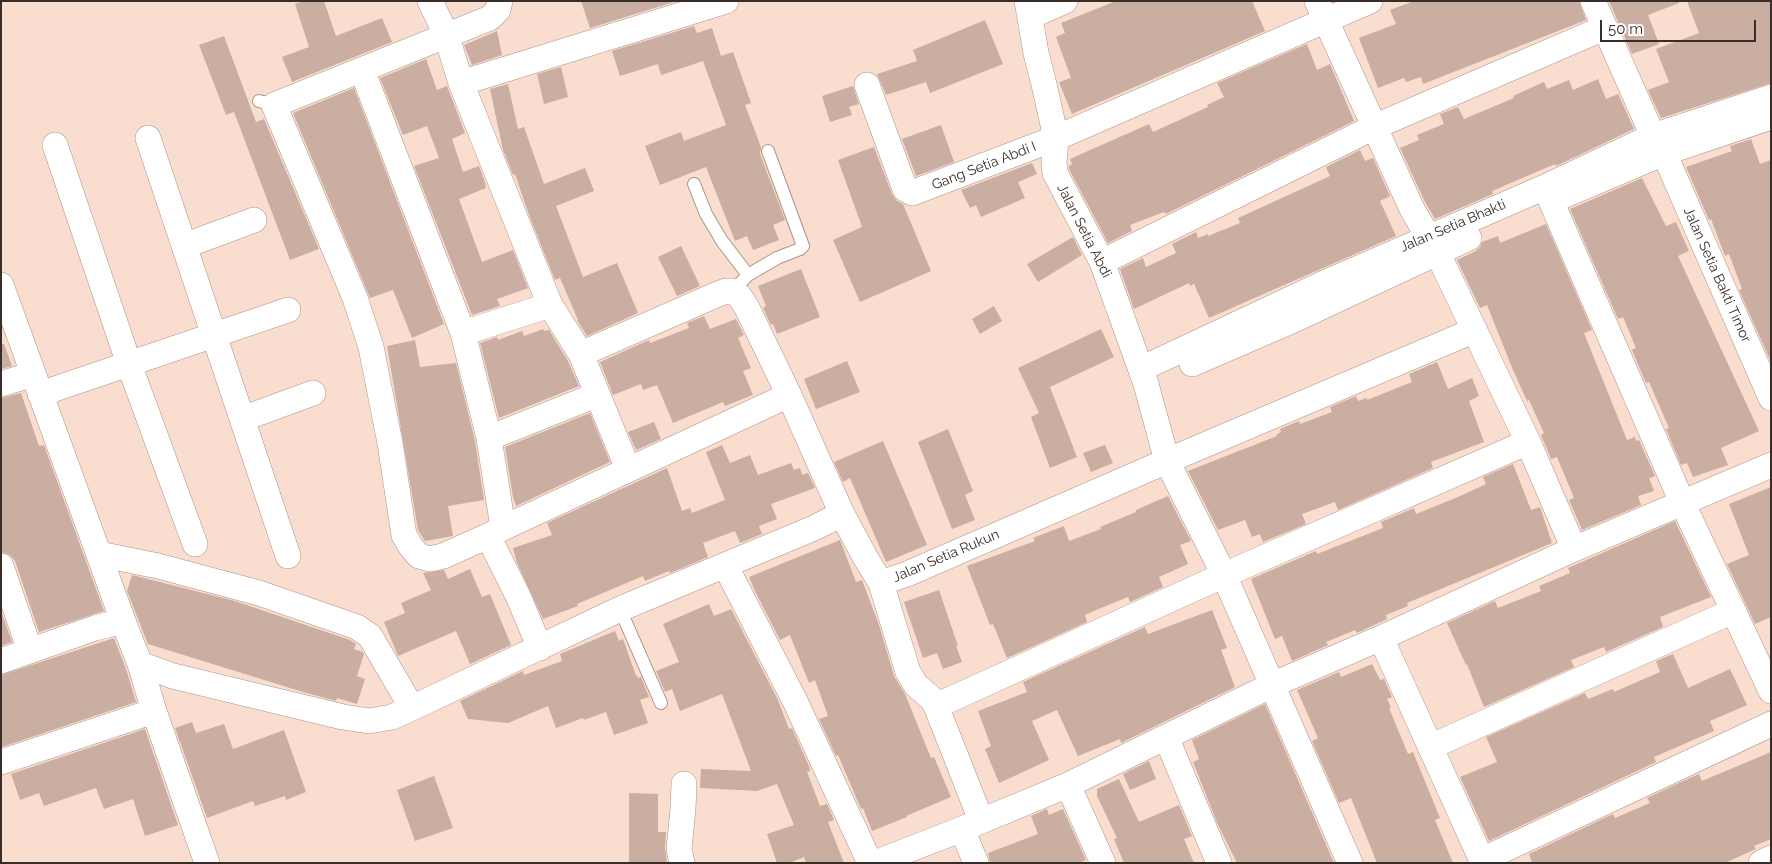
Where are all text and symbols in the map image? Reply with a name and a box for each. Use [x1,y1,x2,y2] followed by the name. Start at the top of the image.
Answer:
[1602,10,1758,42] scale bar
[1608,20,1643,38] text: 50 m
[929,138,1039,194] street label: Gang Setia Abdi I
[1053,181,1115,281] street label: Jalan Setia Abdi
[1398,196,1508,256] street label: Jalan Setia Bhakti
[1680,205,1754,345] street label: Jalan Setia Bakti Timor
[890,526,1002,586] street label: Jalan Setia Rukun

